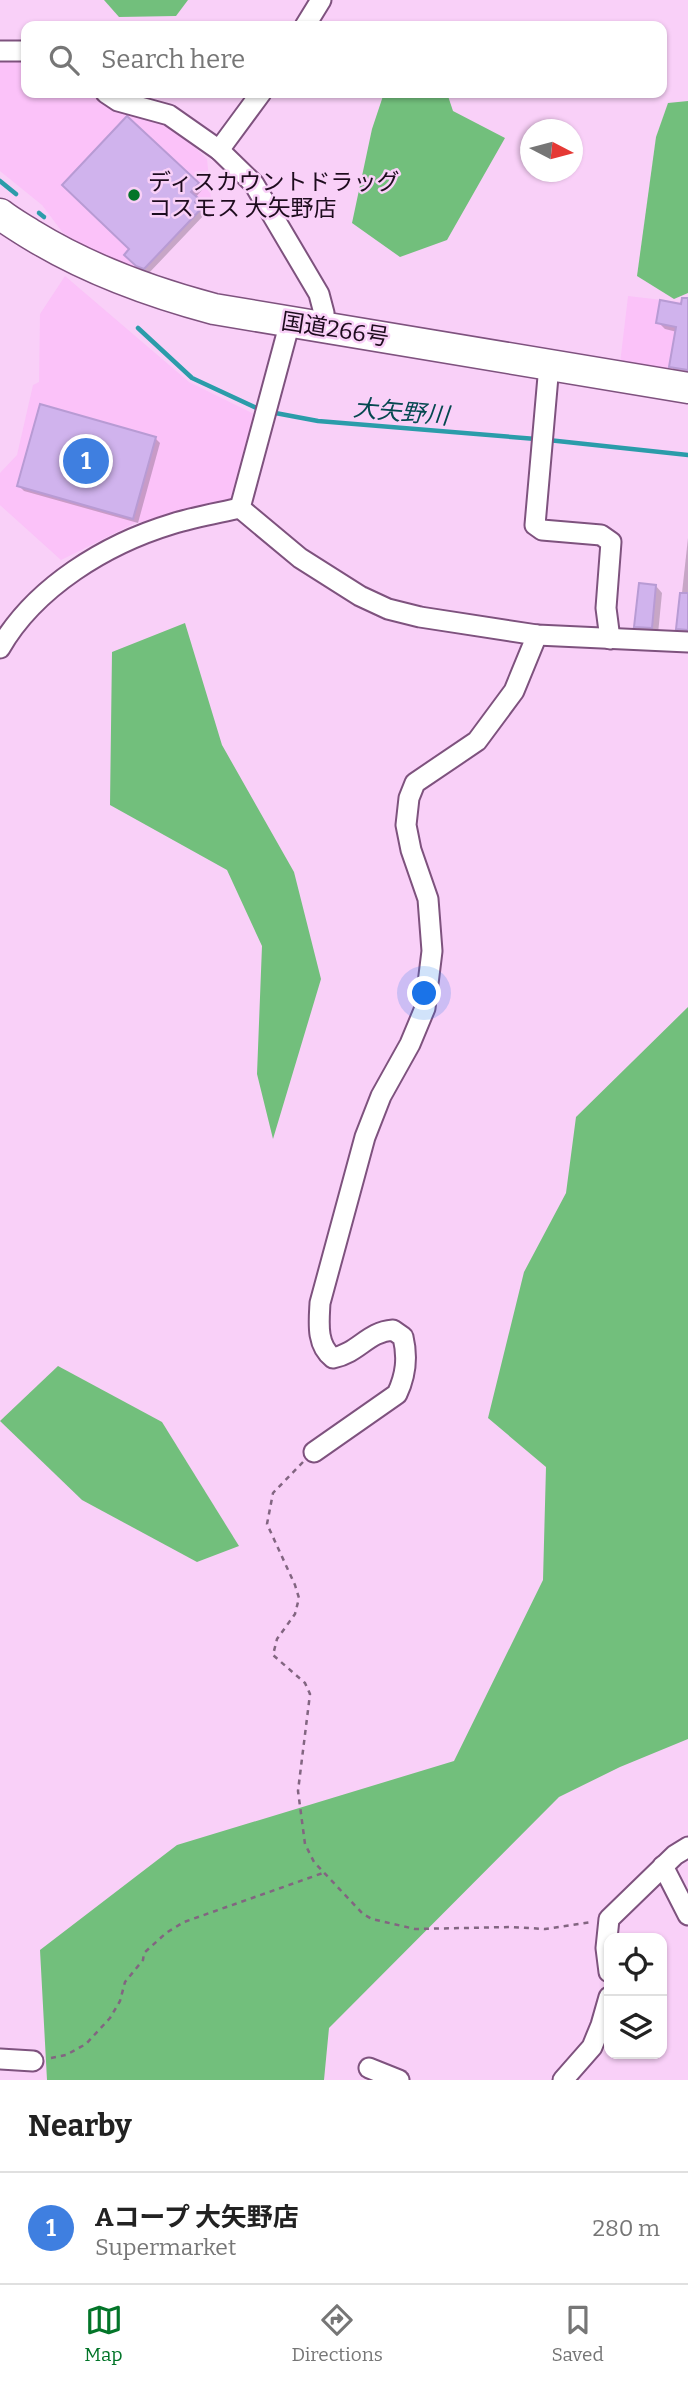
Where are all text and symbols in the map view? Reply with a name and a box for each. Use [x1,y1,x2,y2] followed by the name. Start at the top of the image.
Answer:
[21,21,667,98] search box
[45,41,83,79] icon: search
[101,44,245,75] text: Search here
[520,119,583,182] north arrow
[148,168,399,222] place label: ディスカウントドラッグ コスモス 大矢野店
[126,187,142,203] marker: ディスカウントドラッグ コスモス 大矢野店
[279,307,391,351] street label: 国道266号
[352,394,453,430] water label: 大矢野川
[63,435,109,487] pin: 1
[407,976,441,1010] your location
[604,1933,667,2059] map controls
[604,1933,667,1996] button: locate
[604,1996,667,2059] button: layers
[28,2108,132,2144] text: Nearby
[95,2202,299,2233] text: Aコープ 大矢野店
[46,2214,56,2242] text: 1
[592,2214,660,2242] text: 280 m
[95,2233,236,2261] text: Supermarket
[84,2301,123,2366] tab: Map
[291,2301,383,2366] tab: Directions
[551,2301,604,2366] tab: Saved

